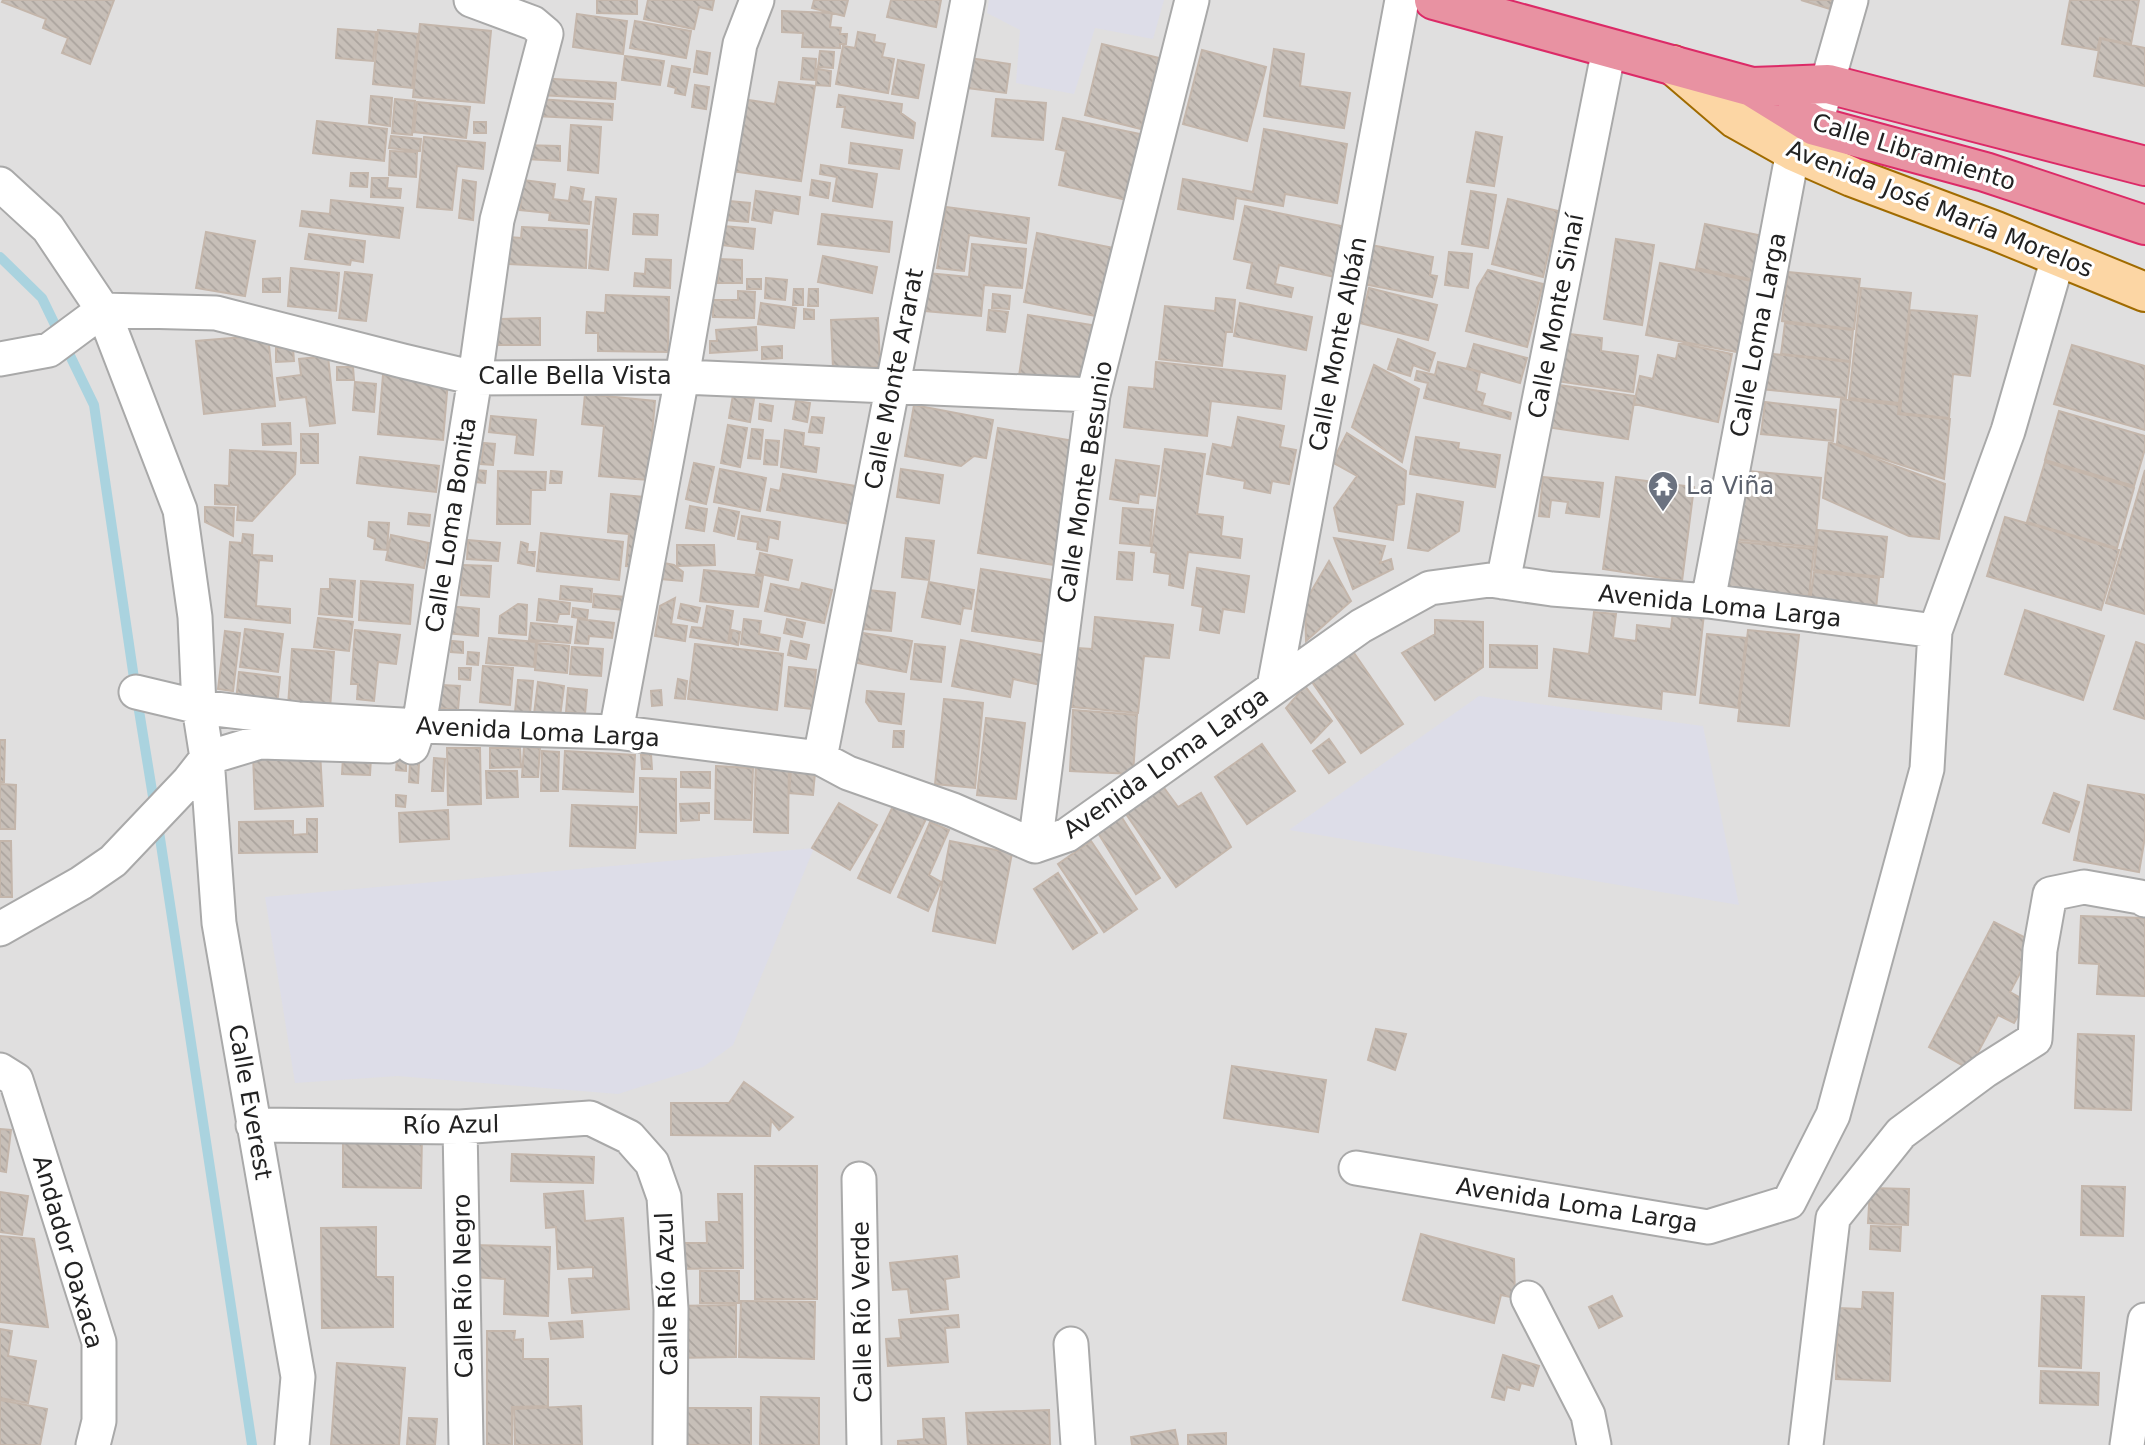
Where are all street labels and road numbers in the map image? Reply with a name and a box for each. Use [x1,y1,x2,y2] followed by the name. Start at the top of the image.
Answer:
[1809,108,2019,196] street label: Calle Libramiento
[1783,135,2097,283] street label: Avenida José María Morelos
[1522,210,1590,421] street label: Calle Monte Sinaí
[1724,230,1792,440] street label: Calle Loma Larga
[1303,234,1373,454] street label: Calle Monte Albán
[859,266,929,492] street label: Calle Monte Ararat
[1052,359,1118,605] street label: Calle Monte Besunio
[478,362,672,390] street label: Calle Bella Vista
[420,415,482,635] street label: Calle Loma Bonita
[1597,579,1843,633] street label: Avenida Loma Larga
[1058,681,1274,845] street label: Avenida Loma Larga
[415,712,661,752] street label: Avenida Loma Larga
[223,1022,277,1182] street label: Calle Everest
[402,1110,500,1140] street label: Río Azul
[27,1152,109,1352] street label: Andador Oaxaca
[1454,1172,1700,1238] street label: Avenida Loma Larga
[447,1193,479,1379] street label: Calle Río Negro
[650,1212,684,1376] street label: Calle Río Azul
[846,1221,878,1403] street label: Calle Río Verde

